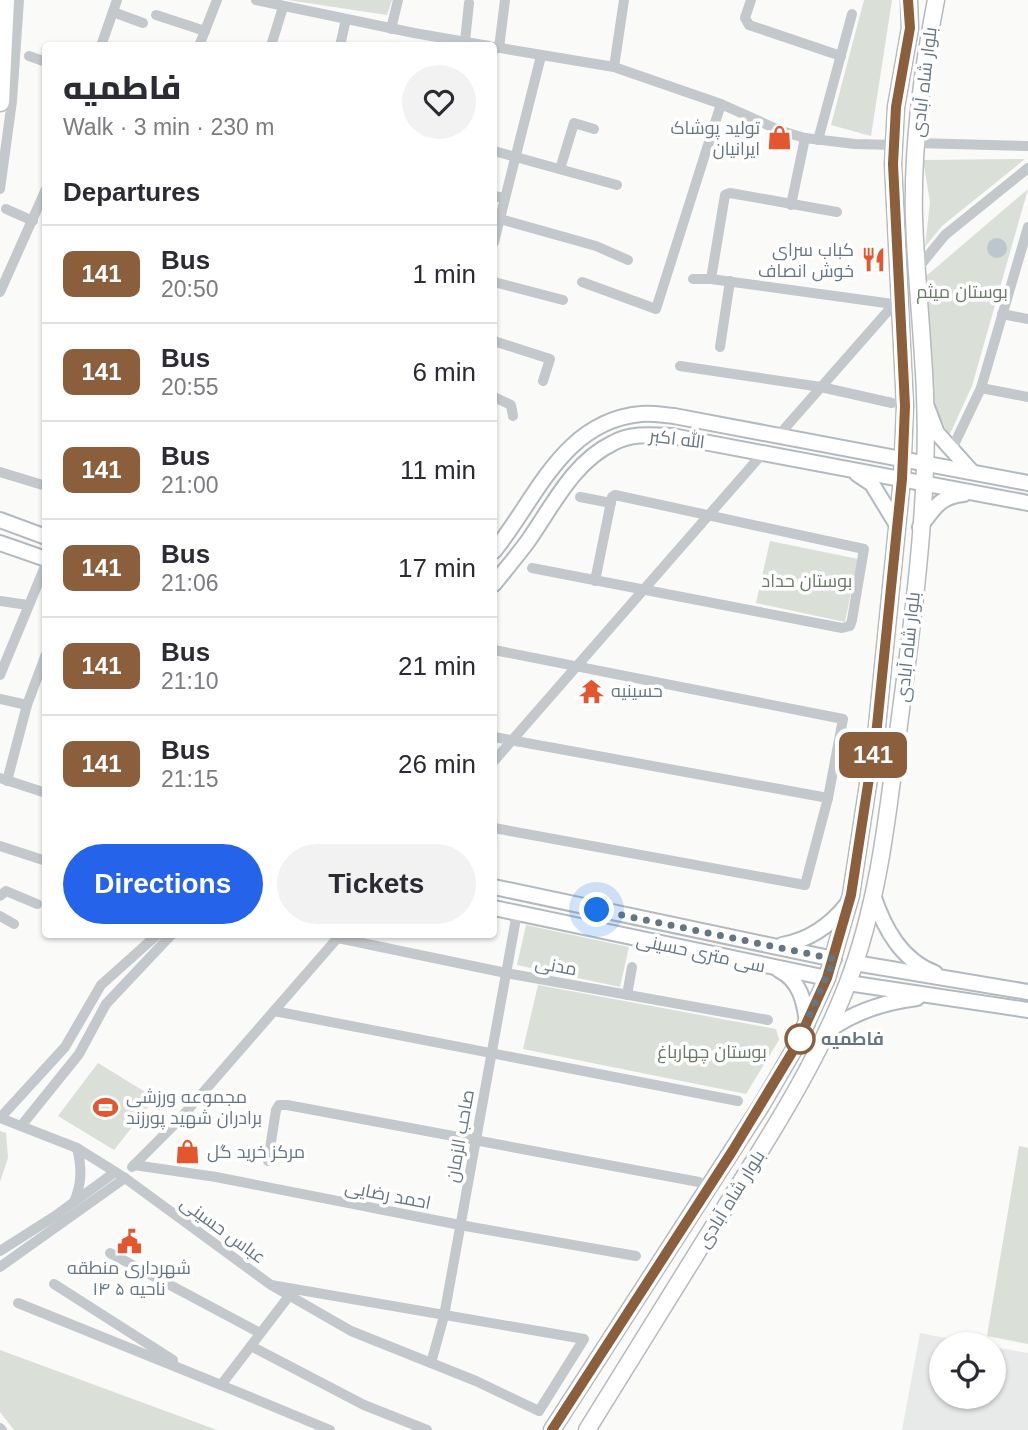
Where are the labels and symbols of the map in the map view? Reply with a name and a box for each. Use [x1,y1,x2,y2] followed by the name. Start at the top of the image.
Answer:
[907,26,942,138] street label: بلوار شاه آبادی
[670,118,760,160] place label: تولید پوشاک ایرانیان
[766,124,794,152] shop icon: تولید پوشاک ایرانیان
[758,240,854,282] place label: کباب سرای خوش انصاف
[860,246,888,274] restaurant icon: کباب سرای خوش انصاف
[916,282,1008,304] park label: بوستان میثم
[647,424,706,453] street label: الله اکبر
[762,571,852,592] park label: بوستان حداد
[892,591,925,703] street label: بلوار شاه آبادی
[577,677,605,705] temple icon: حسینیه
[611,681,663,701] place label: حسینیه
[833,732,913,778] line badge: 141
[579,892,614,927] your location
[635,930,767,977] street label: سی متری حسینی
[533,953,578,980] street label: مدنی
[785,1024,815,1054] marker: فاطمیه
[821,1029,884,1049] place label: فاطمیه
[657,1042,767,1064] park label: بوستان چهارباغ
[126,1087,262,1130] place label: مجموعه ورزشی برادران شهید پورزند
[442,1088,479,1184] street label: صاحب الزمان
[92,1093,120,1121] sports icon: مجموعه ورزشی برادران شهید پورزند
[173,1138,201,1166] shop icon: مرکز خرید گل
[207,1142,305,1163] place label: مرکز خرید گل
[693,1147,770,1252] street label: بلوار شاه آبادی
[343,1177,433,1214] street label: احمد رضایی
[176,1193,269,1268] street label: عباس حسینی
[115,1227,143,1255] public building icon: شهرداری منطقه ۱۴ ناحیه ۵
[67,1258,191,1299] place label: شهرداری منطقه ۱۴ ناحیه ۵

